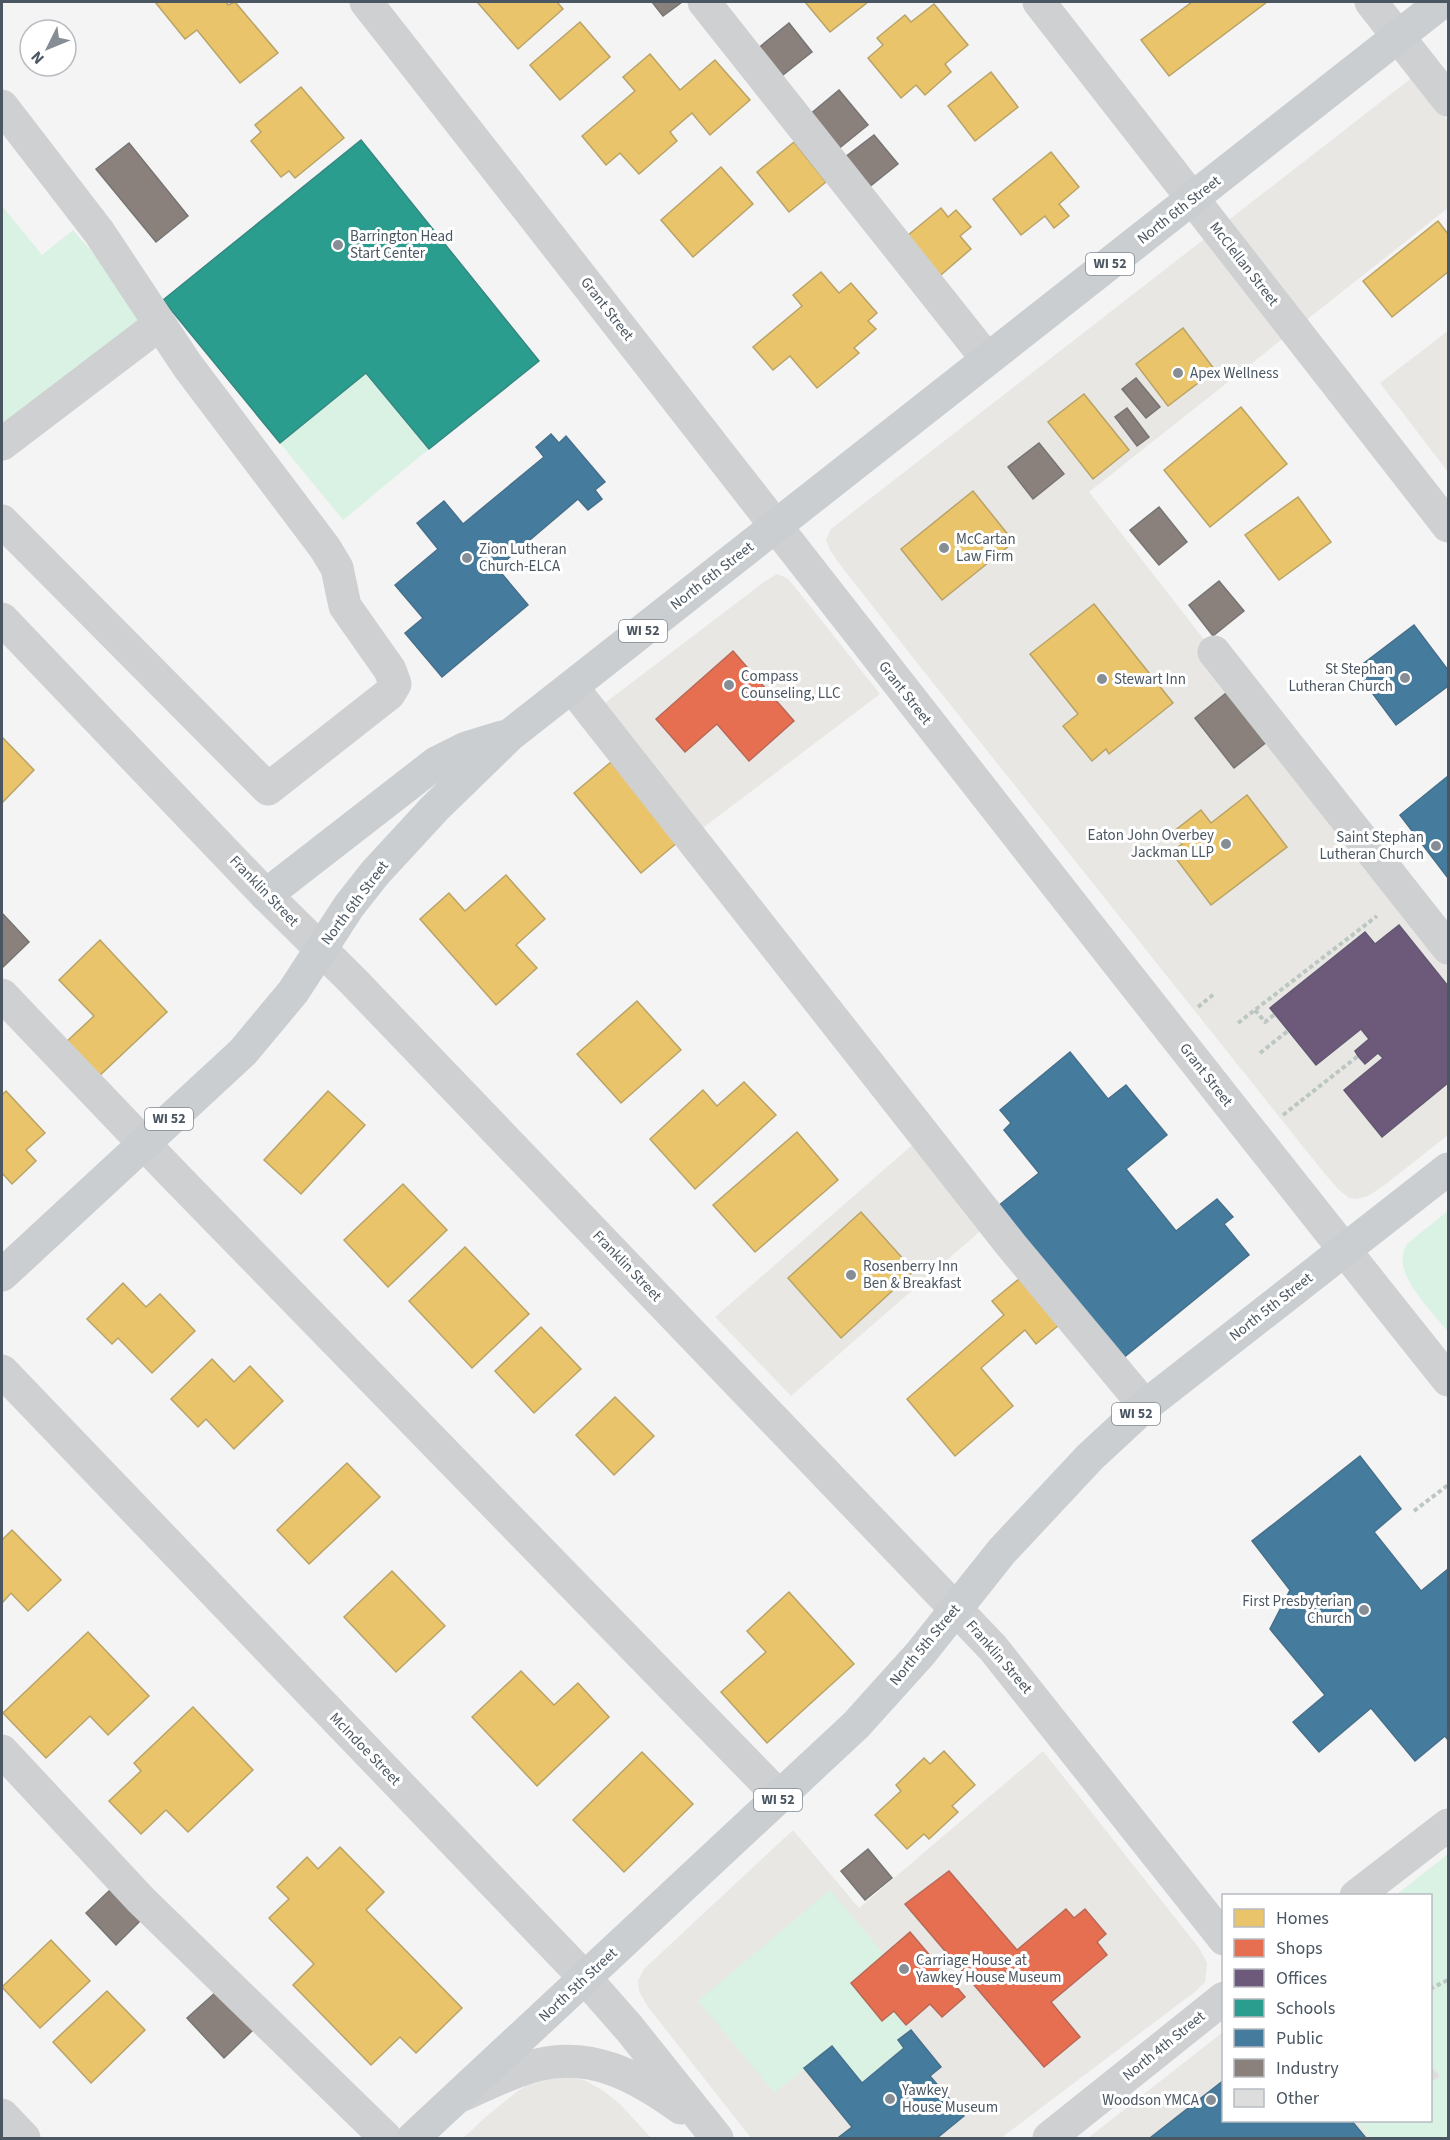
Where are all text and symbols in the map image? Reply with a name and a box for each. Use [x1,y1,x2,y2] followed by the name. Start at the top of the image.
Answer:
[18,18,78,78] north arrow
[26,46,49,69] text: N
[1133,171,1225,249] street label: North 6th Street
[1204,218,1284,310] street label: McClellan Street
[350,226,453,264] place label: Barrington Head Start Center
[331,238,345,252] marker: Barrington Head Start Center
[1086,253,1134,275] road number: WI 52
[575,273,639,345] street label: Grant Street
[1190,363,1279,384] place label: Apex Wellness
[1171,366,1185,380] marker: Apex Wellness
[956,529,1016,567] place label: McCartan Law Firm
[666,537,758,615] street label: North 6th Street
[479,539,567,577] place label: Zion Lutheran Church-ELCA
[937,541,951,555] marker: McCartan Law Firm
[460,551,474,565] marker: Zion Lutheran Church-ELCA
[619,620,667,642] road number: WI 52
[873,657,937,729] street label: Grant Street
[1288,659,1393,697] place label: St Stephan Lutheran Church
[741,666,841,704] place label: Compass Counseling, LLC
[1114,669,1186,690] place label: Stewart Inn
[1398,671,1412,685] marker: St Stephan Lutheran Church
[1095,672,1109,686] marker: Stewart Inn
[722,678,736,692] marker: Compass Counseling, LLC
[1087,825,1214,863] place label: Eaton John Overbey Jackman LLP
[1319,827,1424,865] place label: Saint Stephan Lutheran Church
[1219,837,1233,851] marker: Eaton John Overbey Jackman LLP
[1429,839,1443,853] marker: Saint Stephan Lutheran Church
[225,851,303,931] street label: Franklin Street
[316,857,394,949] street label: North 6th Street
[1174,1039,1238,1111] street label: Grant Street
[145,1108,193,1130] road number: WI 52
[588,1226,666,1306] street label: Franklin Street
[863,1256,961,1294] place label: Rosenberry Inn Ben & Breakfast
[844,1268,858,1282] marker: Rosenberry Inn Ben & Breakfast
[1225,1268,1317,1346] street label: North 5th Street
[1112,1403,1160,1425] road number: WI 52
[1242,1591,1352,1629] place label: First Presbyterian Church
[885,1600,965,1690] street label: North 5th Street
[1357,1603,1371,1617] marker: First Presbyterian Church
[961,1616,1037,1698] street label: Franklin Street
[325,1708,405,1790] street label: McIndoe Street
[754,1789,802,1811] road number: WI 52
[1222,1894,1432,2122] legend
[1276,1906,1329,1931] text: Homes
[1276,1936,1323,1961] text: Shops
[534,1943,622,2027] street label: North 5th Street
[915,1950,1061,1988] place label: Carriage House at Yawkey House Museum
[897,1962,911,1976] marker: Carriage House at Yawkey House Museum
[1276,1966,1327,1991] text: Offices
[1276,1996,1335,2021] text: Schools
[1118,2006,1210,2086] street label: North 4th Street
[1276,2026,1323,2051] text: Public
[1276,2056,1339,2081] text: Industry
[901,2080,998,2118] place label: Yawkey House Museum
[1276,2086,1320,2111] text: Other
[1102,2090,1200,2111] place label: Woodson YMCA
[883,2092,897,2106] marker: Yawkey House Museum
[1204,2093,1218,2107] marker: Woodson YMCA

